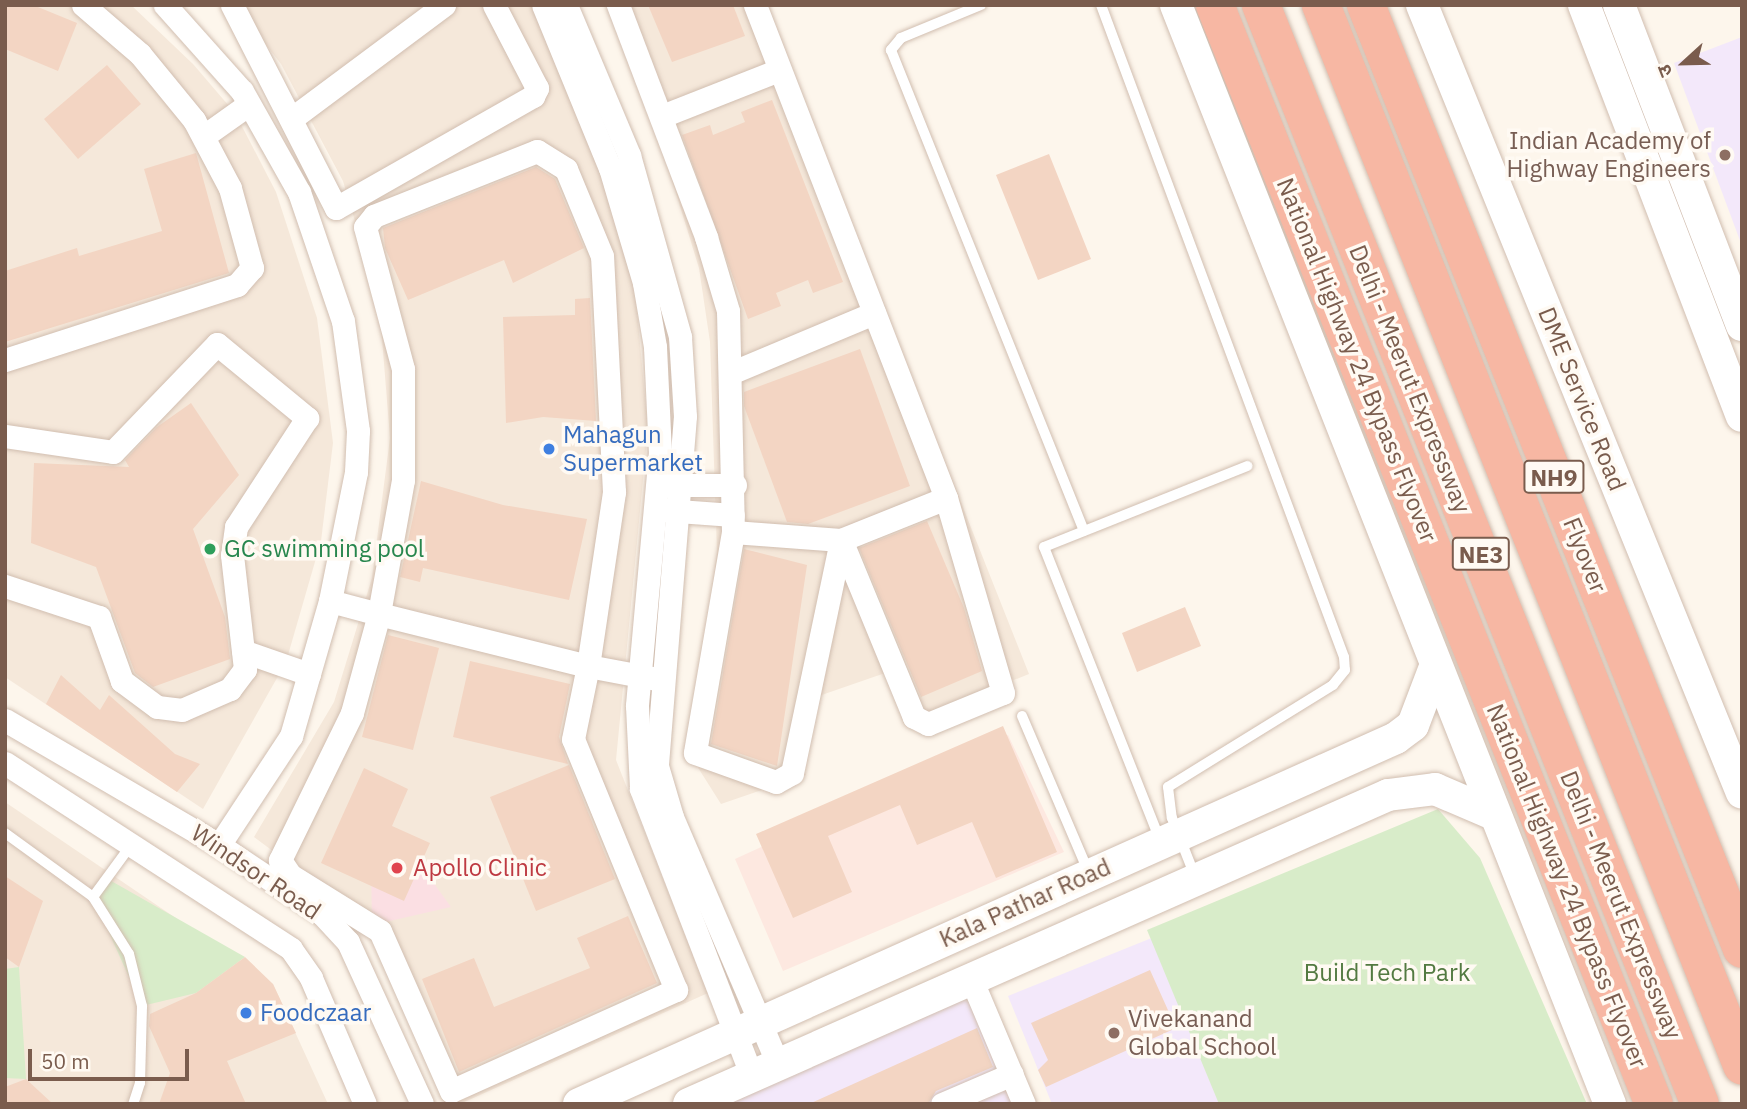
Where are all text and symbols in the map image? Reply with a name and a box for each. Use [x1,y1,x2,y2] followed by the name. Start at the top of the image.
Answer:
[1649,28,1719,98] north arrow
[1651,61,1678,81] text: उ
[1507,127,1711,183] place label: Indian Academy of Highway Engineers
[1717,147,1733,163] marker: Indian Academy of Highway Engineers
[1271,174,1443,546] street label: National Highway 24 Bypass Flyover
[1343,241,1477,517] street label: Delhi - Meerut Expressway
[1532,303,1632,495] street label: DME Service Road
[563,421,703,477] place label: Mahagun Supermarket
[541,441,557,457] marker: Mahagun Supermarket
[1522,457,1586,496] road number: NH9
[1557,513,1613,597] street label: Flyover
[1451,534,1511,574] road number: NE3
[224,535,424,563] place label: GC swimming pool
[202,541,218,557] marker: GC swimming pool
[1481,700,1653,1072] street label: National Highway 24 Bypass Flyover
[1554,767,1688,1043] street label: Delhi - Meerut Expressway
[186,818,326,926] street label: Windsor Road
[935,852,1115,954] street label: Kala Pathar Road
[413,854,547,882] place label: Apollo Clinic
[387,858,407,878] marker: Apollo Clinic
[1304,959,1470,987] park label: Build Tech Park
[260,999,371,1027] place label: Foodczaar
[238,1005,254,1021] marker: Foodczaar
[1128,1005,1277,1061] place label: Vivekanand Global School
[1106,1025,1122,1041] marker: Vivekanand Global School
[32,1036,192,1080] scale bar
[41,1047,90,1075] text: 50 m

